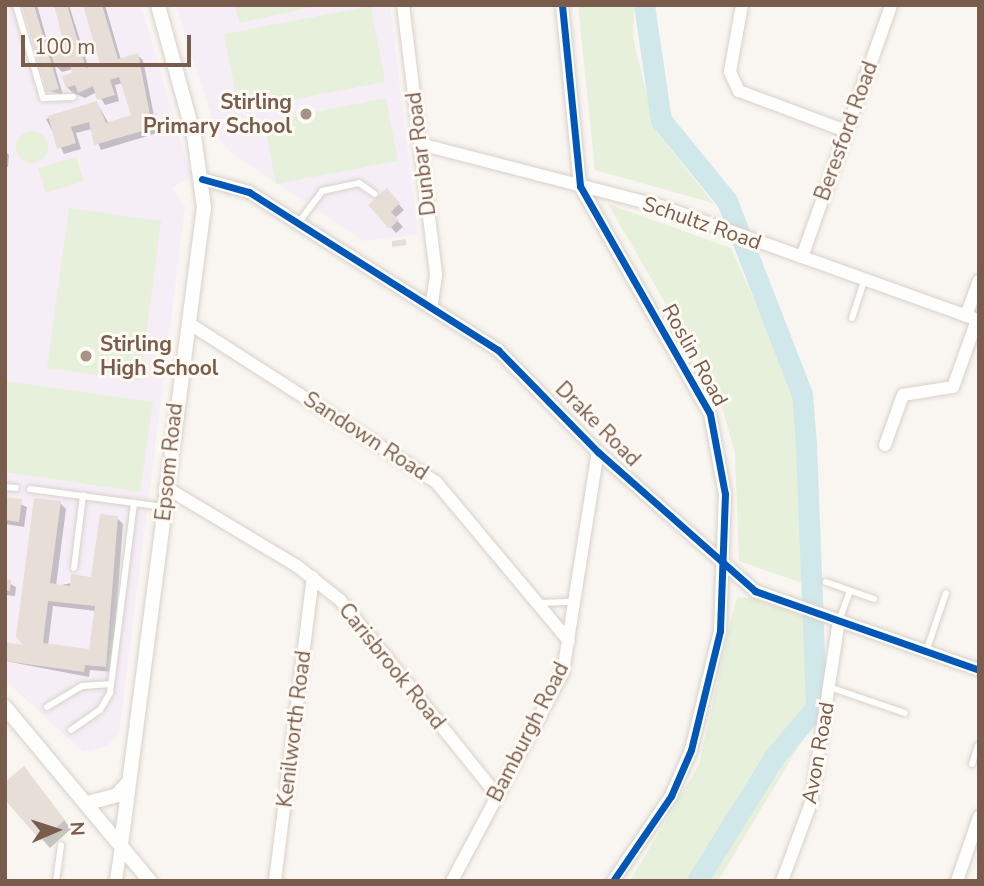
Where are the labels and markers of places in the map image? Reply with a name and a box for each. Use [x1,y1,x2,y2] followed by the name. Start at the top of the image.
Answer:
[143,89,292,139] place label: Stirling Primary School
[298,106,314,122] marker: Stirling Primary School
[100,331,219,381] place label: Stirling High School
[78,348,94,364] marker: Stirling High School

